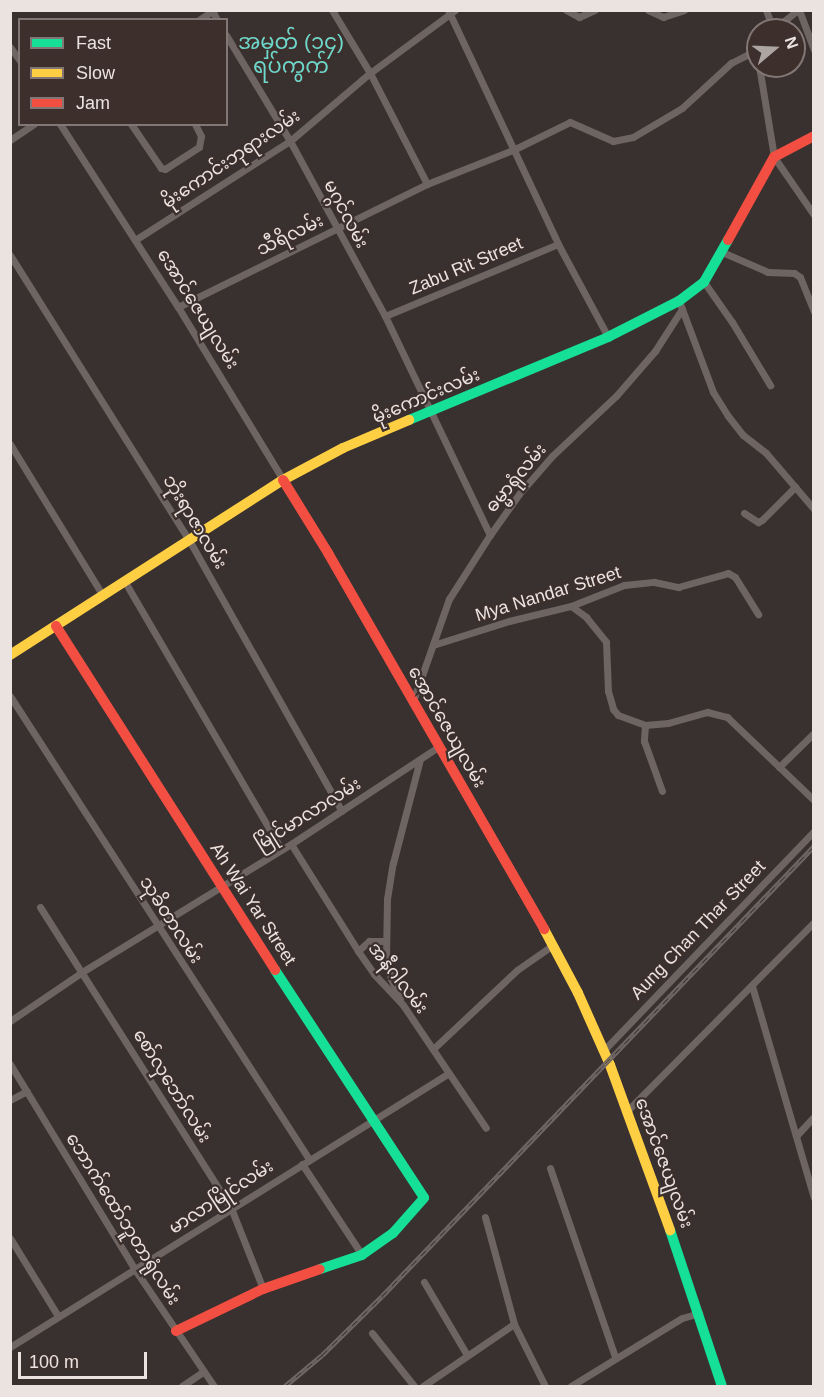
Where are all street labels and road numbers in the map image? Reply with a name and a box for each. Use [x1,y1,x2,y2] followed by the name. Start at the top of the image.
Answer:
[158,105,304,213] street label: မိုးကောင်းဘုရားလမ်း
[319,176,373,252] street label: မဂ္ဂင်လမ်း
[253,210,327,260] street label: သီရိလမ်း
[406,232,526,300] street label: Zabu Rit Street
[152,245,244,373] street label: အောင်ဇေယျလမ်း
[369,364,483,428] street label: မိုးကောင်းလမ်း
[481,439,551,517] street label: ဓမ္မာရုံလမ်း
[158,471,232,573] street label: ဘိုးရာဇာလမ်း
[473,562,623,626] street label: Mya Nandar Street
[403,662,491,792] street label: အောင်ဇေယျလမ်း
[251,773,365,855] street label: မြိုင်မာလာလမ်း
[205,839,301,969] street label: Ah Wai Yar Street
[626,856,770,1004] street label: Aung Chan Thar Street
[135,872,207,968] street label: သုခိတာလမ်း
[363,938,433,1018] street label: အနီဂါလမ်း
[128,1025,216,1147] street label: စော်လှဘော်လမ်း
[630,1095,698,1231] street label: အောင်ဇေယျလမ်း
[61,1129,185,1309] street label: ဘောက်ထော်ဘူတာရုံလမ်း
[165,1155,277,1239] street label: မာလာမြိုင်လမ်း

